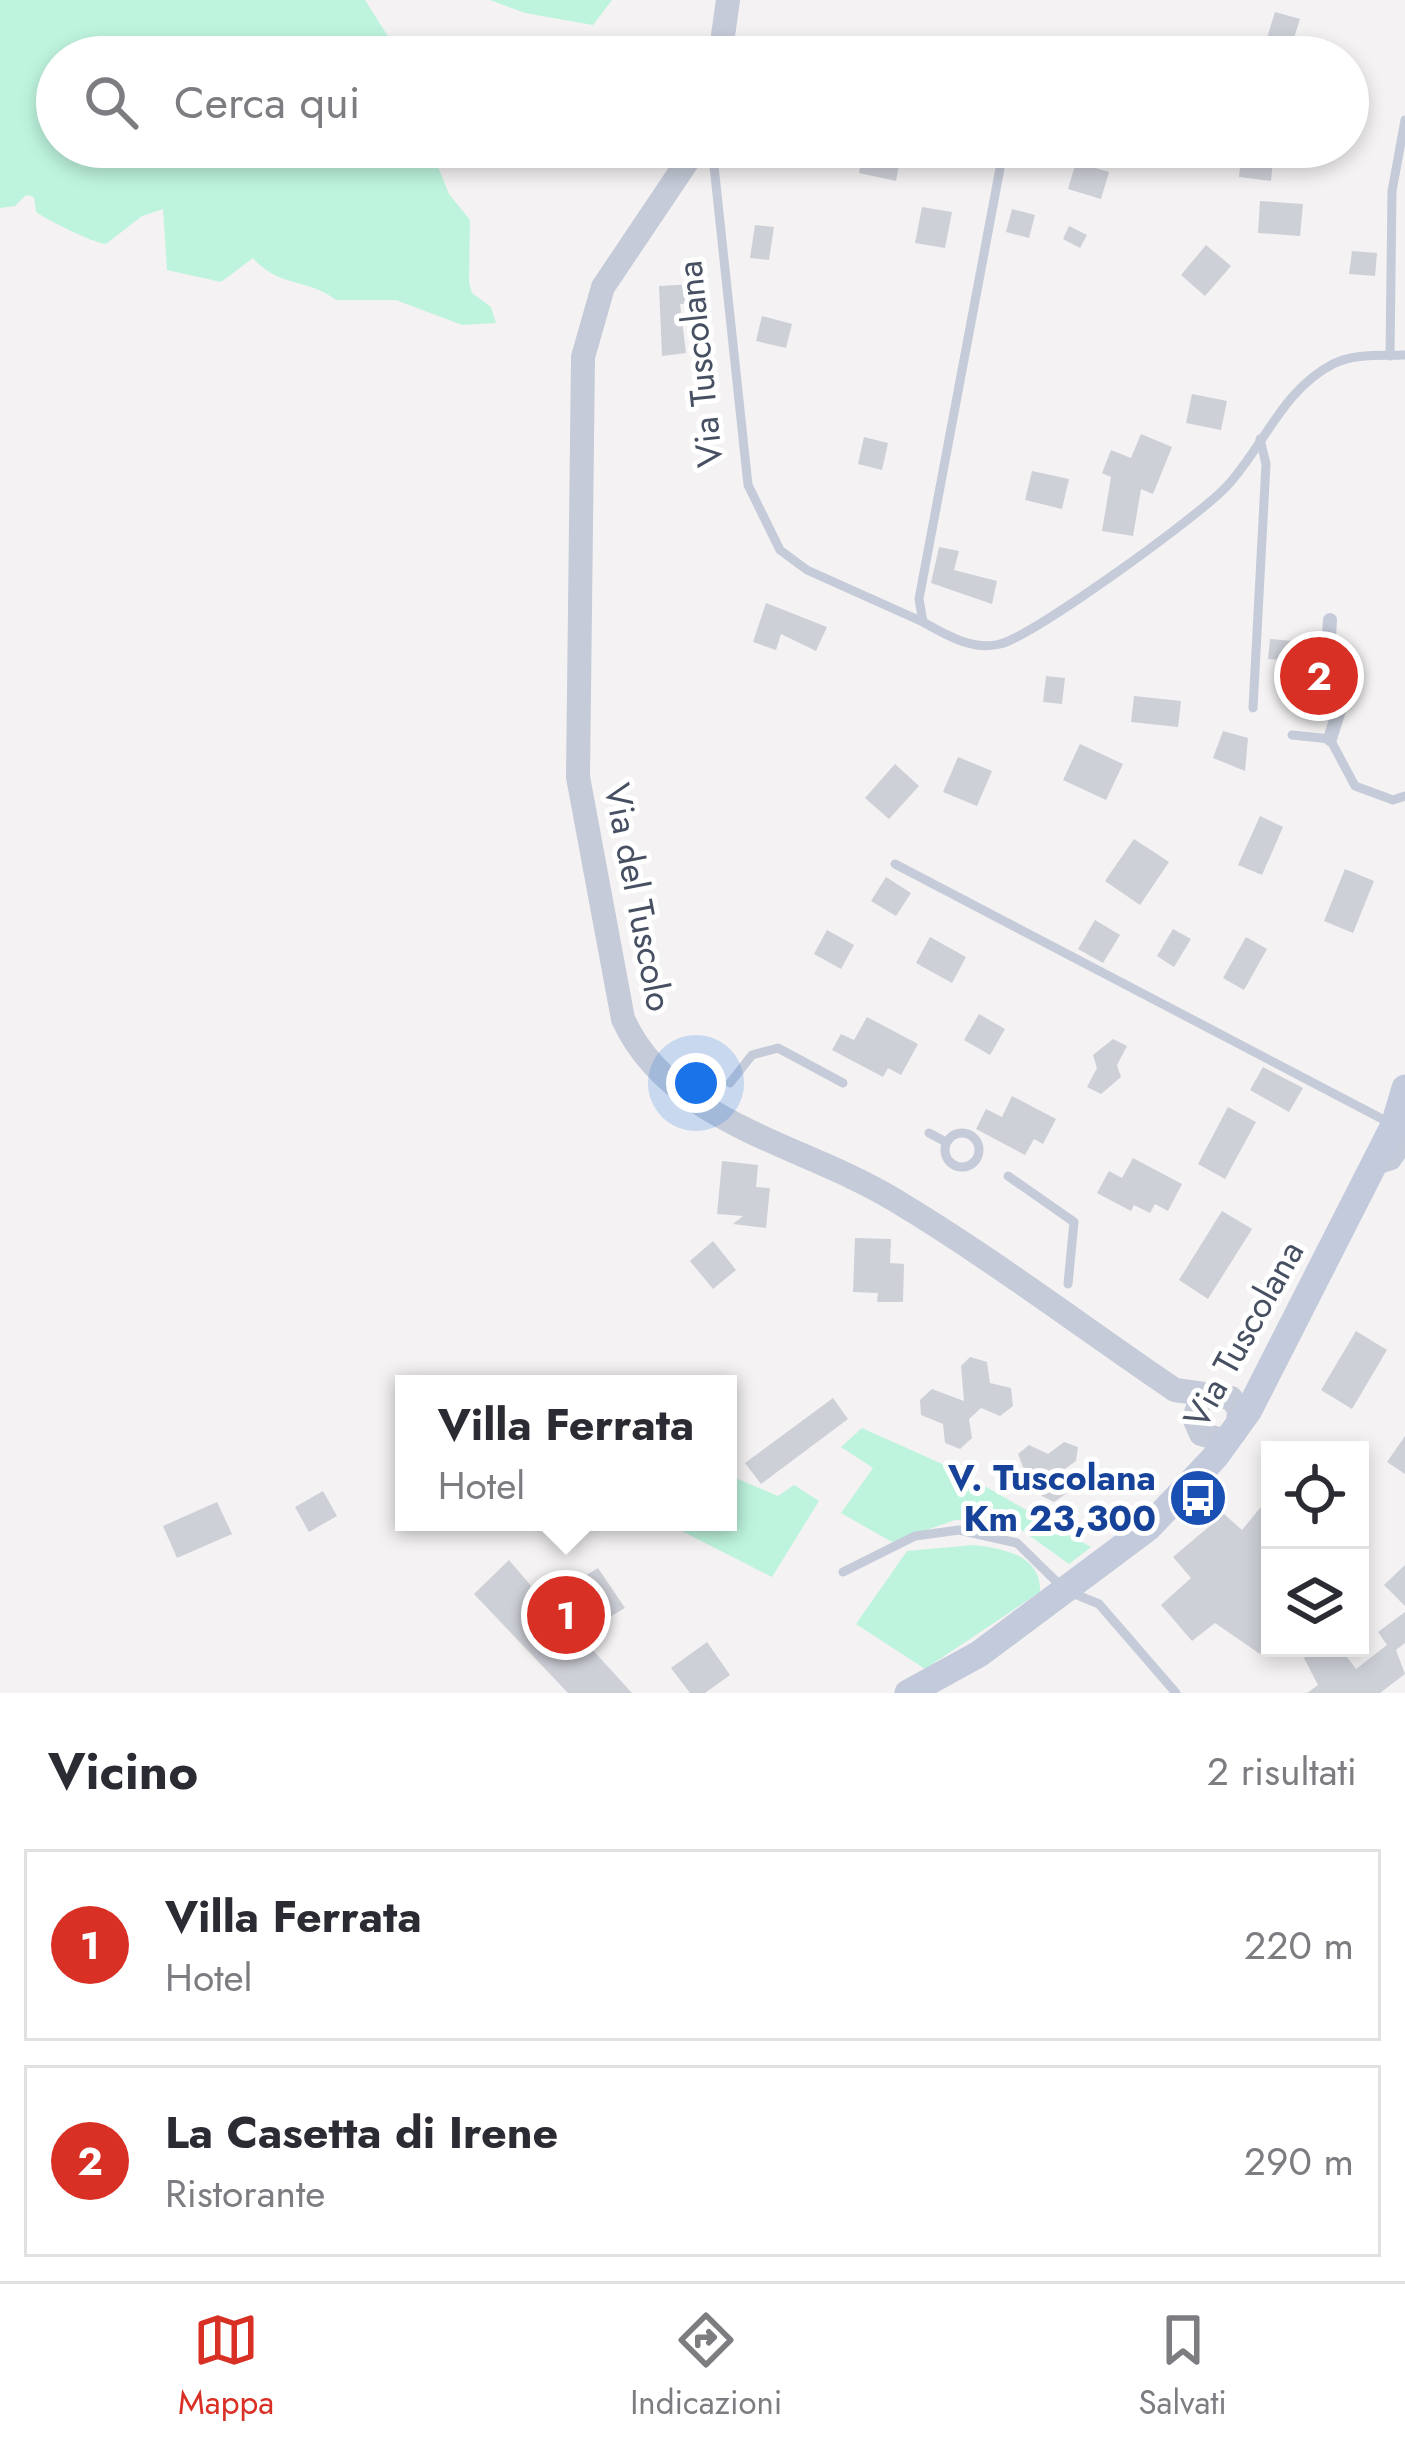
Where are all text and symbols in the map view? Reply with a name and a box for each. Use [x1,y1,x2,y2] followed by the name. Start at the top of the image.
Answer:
[36,36,1369,168] search box
[78,69,144,135] icon: search
[174,70,360,135] text: Cerca qui
[662,258,736,470] street label: Via Tuscolana
[1280,631,1358,721] pin: 2
[591,778,687,1016] street label: Via del Tuscolo
[666,1053,726,1113] your location
[1170,1231,1316,1437] street label: Via Tuscolana
[395,1375,737,1531] popup
[438,1392,694,1457] text: Villa Ferrata
[1261,1441,1369,1657] map controls
[1261,1441,1369,1549] button: locate
[947,1451,1156,1544] place label: V. Tuscolana Km 23,300
[438,1457,525,1514] text: Hotel
[1167,1467,1229,1529] bus stop icon: V. Tuscolana Km 23,300
[1261,1549,1369,1657] button: layers
[527,1570,605,1660] pin: 1
[48,1734,198,1808] text: Vicino
[1207,1743,1357,1800] text: 2 risultati
[165,1884,422,1949] text: Villa Ferrata
[80,1917,100,1974] text: 1
[1244,1917,1354,1974] text: 220 m
[165,1949,253,2006] text: Hotel
[165,2100,558,2165] text: La Casetta di Irene
[77,2133,103,2190] text: 2
[1244,2133,1354,2190] text: 290 m
[165,2165,325,2222] text: Ristorante
[178,2307,274,2426] tab: Mappa
[630,2307,782,2426] tab: Indicazioni
[1138,2307,1227,2426] tab: Salvati

